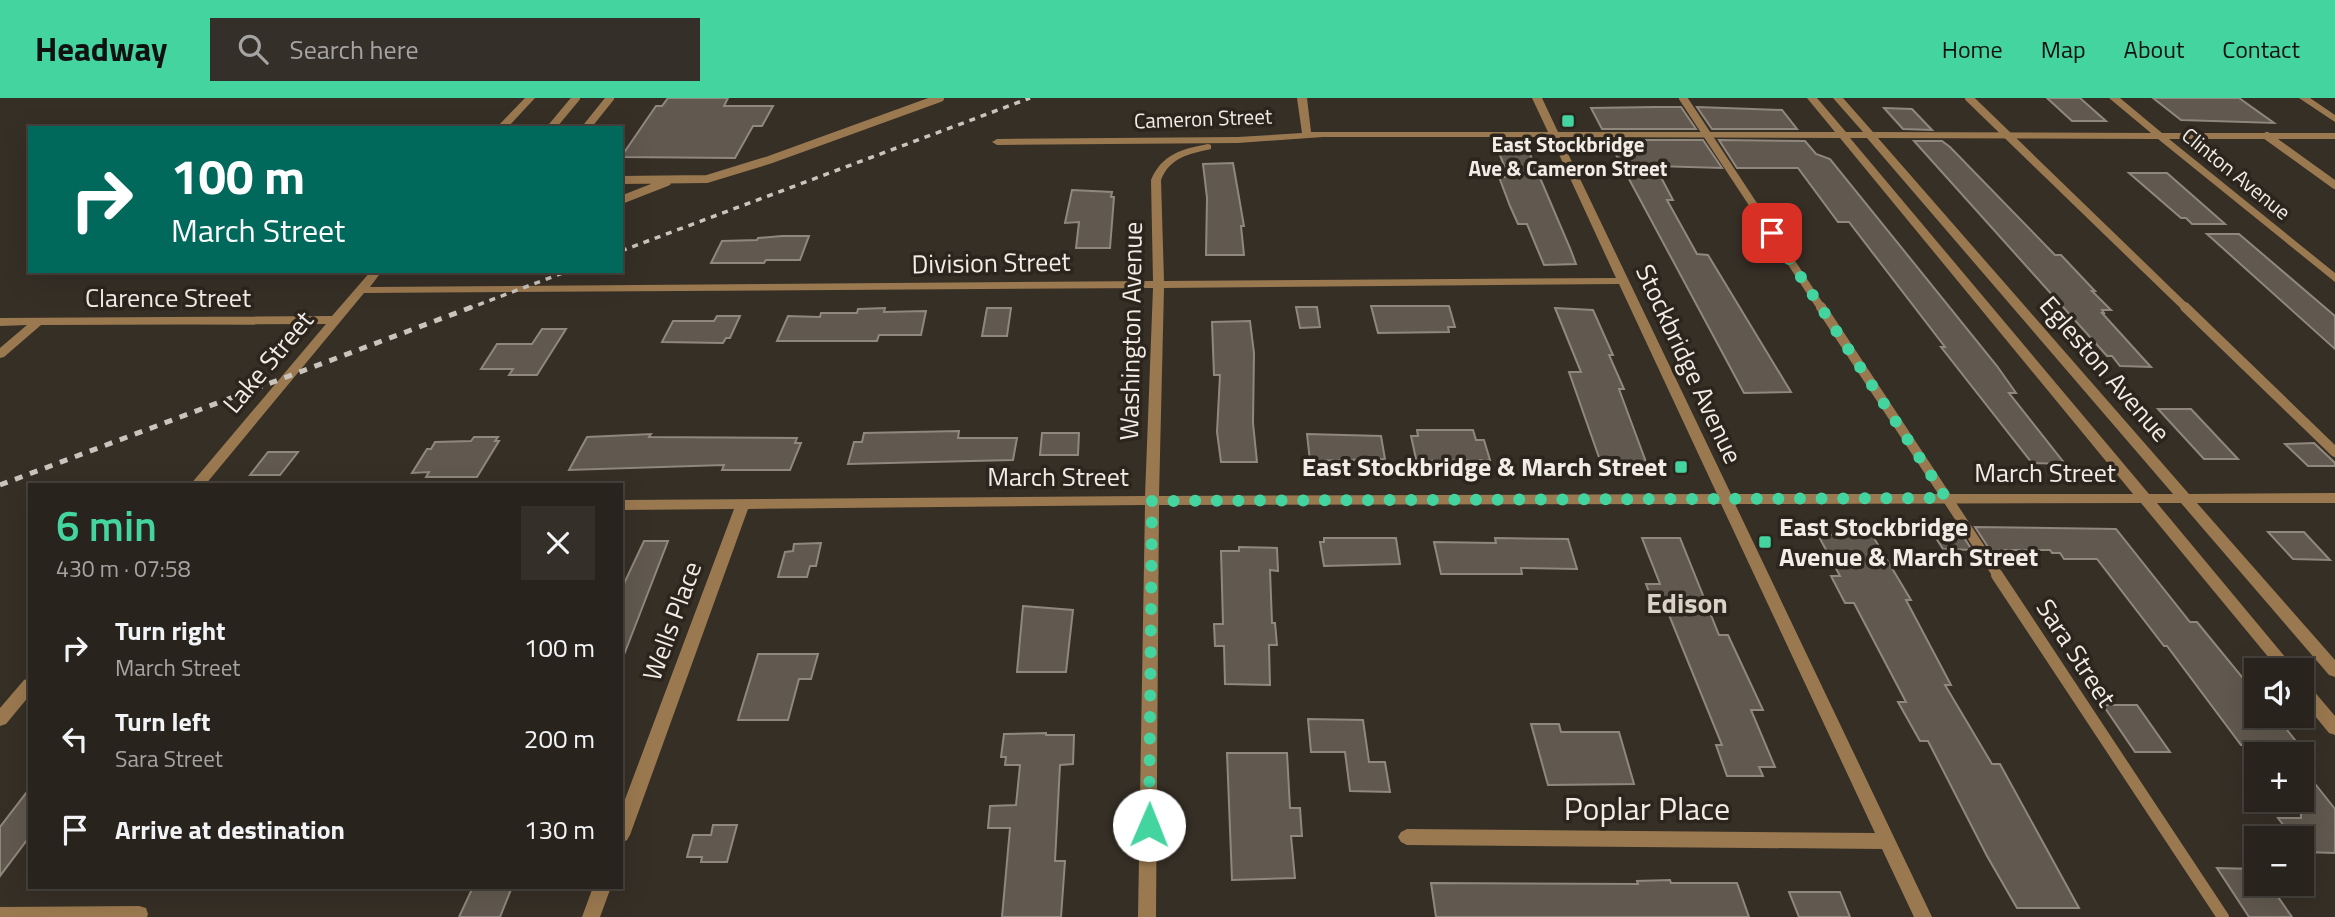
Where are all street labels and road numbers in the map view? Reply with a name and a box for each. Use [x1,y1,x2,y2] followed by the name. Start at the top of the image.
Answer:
[1133,100,1273,136] street label: Cameron Street
[2175,119,2298,227] street label: Clinton Avenue
[1109,221,1152,441] street label: Washington Avenue
[911,242,1071,283] street label: Division Street
[1626,258,1753,470] street label: Stockbridge Avenue
[85,278,251,317] street label: Clarence Street
[2031,287,2180,450] street label: Egleston Avenue
[213,302,322,422] street label: Lake Street
[1974,453,2116,492] street label: March Street
[987,457,1129,496] street label: March Street
[632,556,711,686] street label: Wells Place
[2027,591,2126,714] street label: Sara Street
[1564,784,1730,832] street label: Poplar Place

